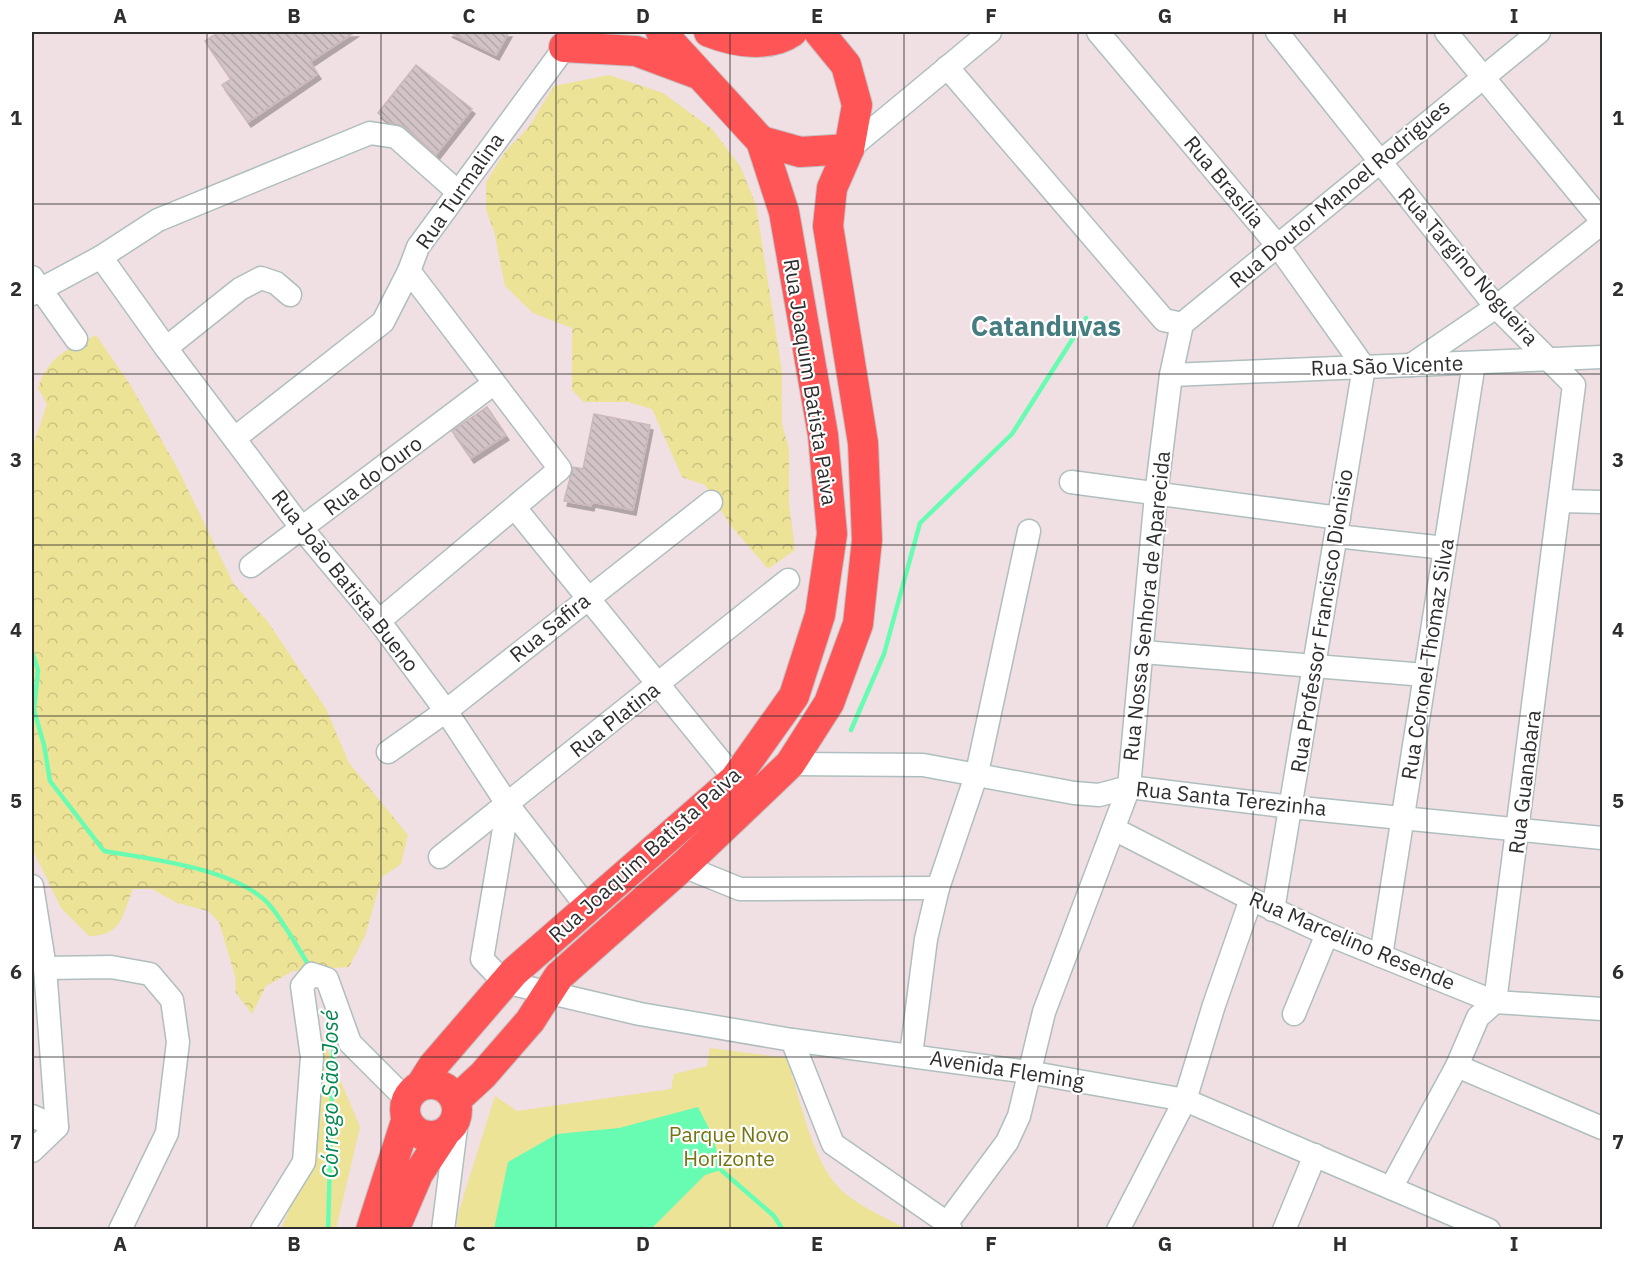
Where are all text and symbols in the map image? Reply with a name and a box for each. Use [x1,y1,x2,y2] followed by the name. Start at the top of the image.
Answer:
[113,2,127,29] text: A
[287,2,301,29] text: B
[462,2,476,29] text: C
[636,2,650,29] text: D
[811,2,823,29] text: E
[985,2,997,29] text: F
[1158,2,1172,29] text: G
[1333,2,1347,29] text: H
[1510,2,1518,29] text: I
[1223,93,1456,294] street label: Rua Doutor Manoel Rodrigues
[10,104,22,131] text: 1
[1612,104,1624,131] text: 1
[409,127,510,254] street label: Rua Turmalina
[1178,130,1271,233] street label: Rua Brasília
[1392,181,1545,351] street label: Rua Targino Nogueira
[778,257,844,507] street label: Rua Joaquim Batista Paiva
[10,275,22,302] text: 2
[1612,275,1624,302] text: 2
[971,308,1121,343] district label: Catanduvas
[1310,348,1464,382] street label: Rua São Vicente
[317,429,427,521] street label: Rua do Ouro
[10,446,22,473] text: 3
[1612,446,1624,473] text: 3
[1116,449,1176,762] street label: Rua Nossa Senhora de Aparecida
[1283,467,1359,775] street label: Rua Professor Francisco Dionisio
[266,484,426,677] street label: Rua João Batista Bueno
[1394,536,1460,782] street label: Rua Coronel Thomaz Silva
[503,586,595,668] street label: Rua Safira
[10,616,22,643] text: 4
[1612,616,1624,643] text: 4
[564,675,665,763] street label: Rua Platina
[1501,708,1547,855] street label: Rua Guanabara
[542,760,746,948] street label: Rua Joaquim Batista Paiva
[1134,774,1328,822] street label: Rua Santa Terezinha
[10,787,22,814] text: 5
[1612,787,1624,814] text: 5
[1245,884,1460,996] street label: Rua Marcelino Resende
[10,958,22,985] text: 6
[1612,958,1624,985] text: 6
[315,1010,344,1178] water label: Córrego São José
[928,1043,1086,1095] street label: Avenida Fleming
[669,1120,789,1172] park label: Parque Novo Horizonte
[10,1128,22,1155] text: 7
[1612,1128,1624,1155] text: 7
[113,1230,127,1257] text: A
[287,1230,301,1257] text: B
[462,1230,476,1257] text: C
[636,1230,650,1257] text: D
[811,1230,823,1257] text: E
[985,1230,997,1257] text: F
[1158,1230,1172,1257] text: G
[1333,1230,1347,1257] text: H
[1510,1230,1518,1257] text: I

